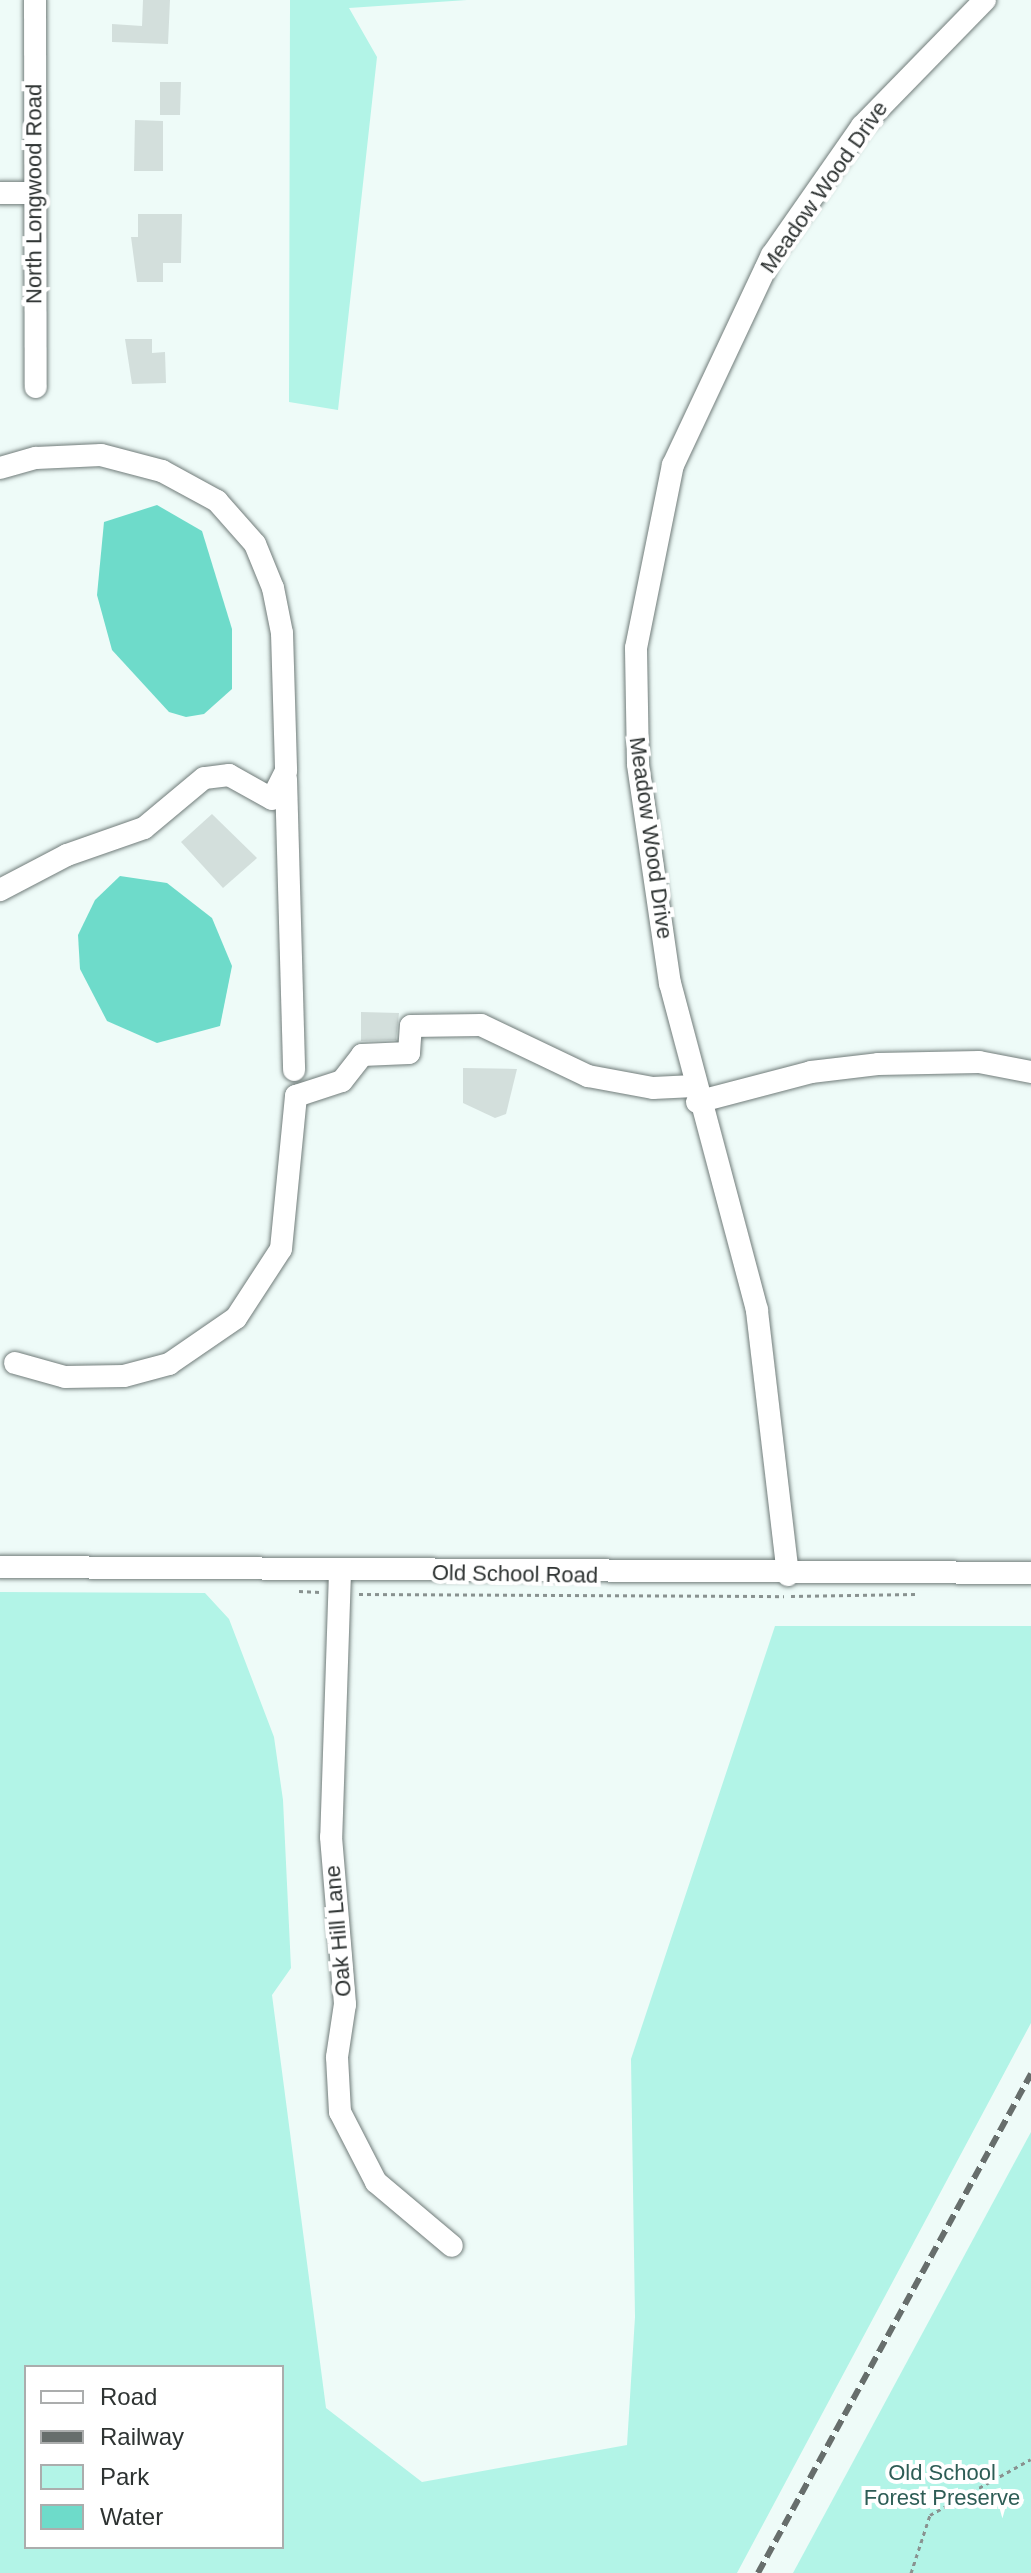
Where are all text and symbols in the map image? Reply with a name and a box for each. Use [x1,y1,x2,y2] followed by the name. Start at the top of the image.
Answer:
[21,84,47,304] street label: North Longwood Road
[755,96,893,278] street label: Meadow Wood Drive
[624,735,678,941] street label: Meadow Wood Drive
[432,1559,598,1589] street label: Old School Road
[319,1864,357,1998] street label: Oak Hill Lane
[24,2365,284,2549] legend
[100,2383,157,2410] text: Road
[100,2423,184,2450] text: Railway
[864,2459,1020,2510] park label: Old School Forest Preserve
[100,2463,149,2490] text: Park
[100,2503,163,2530] text: Water

